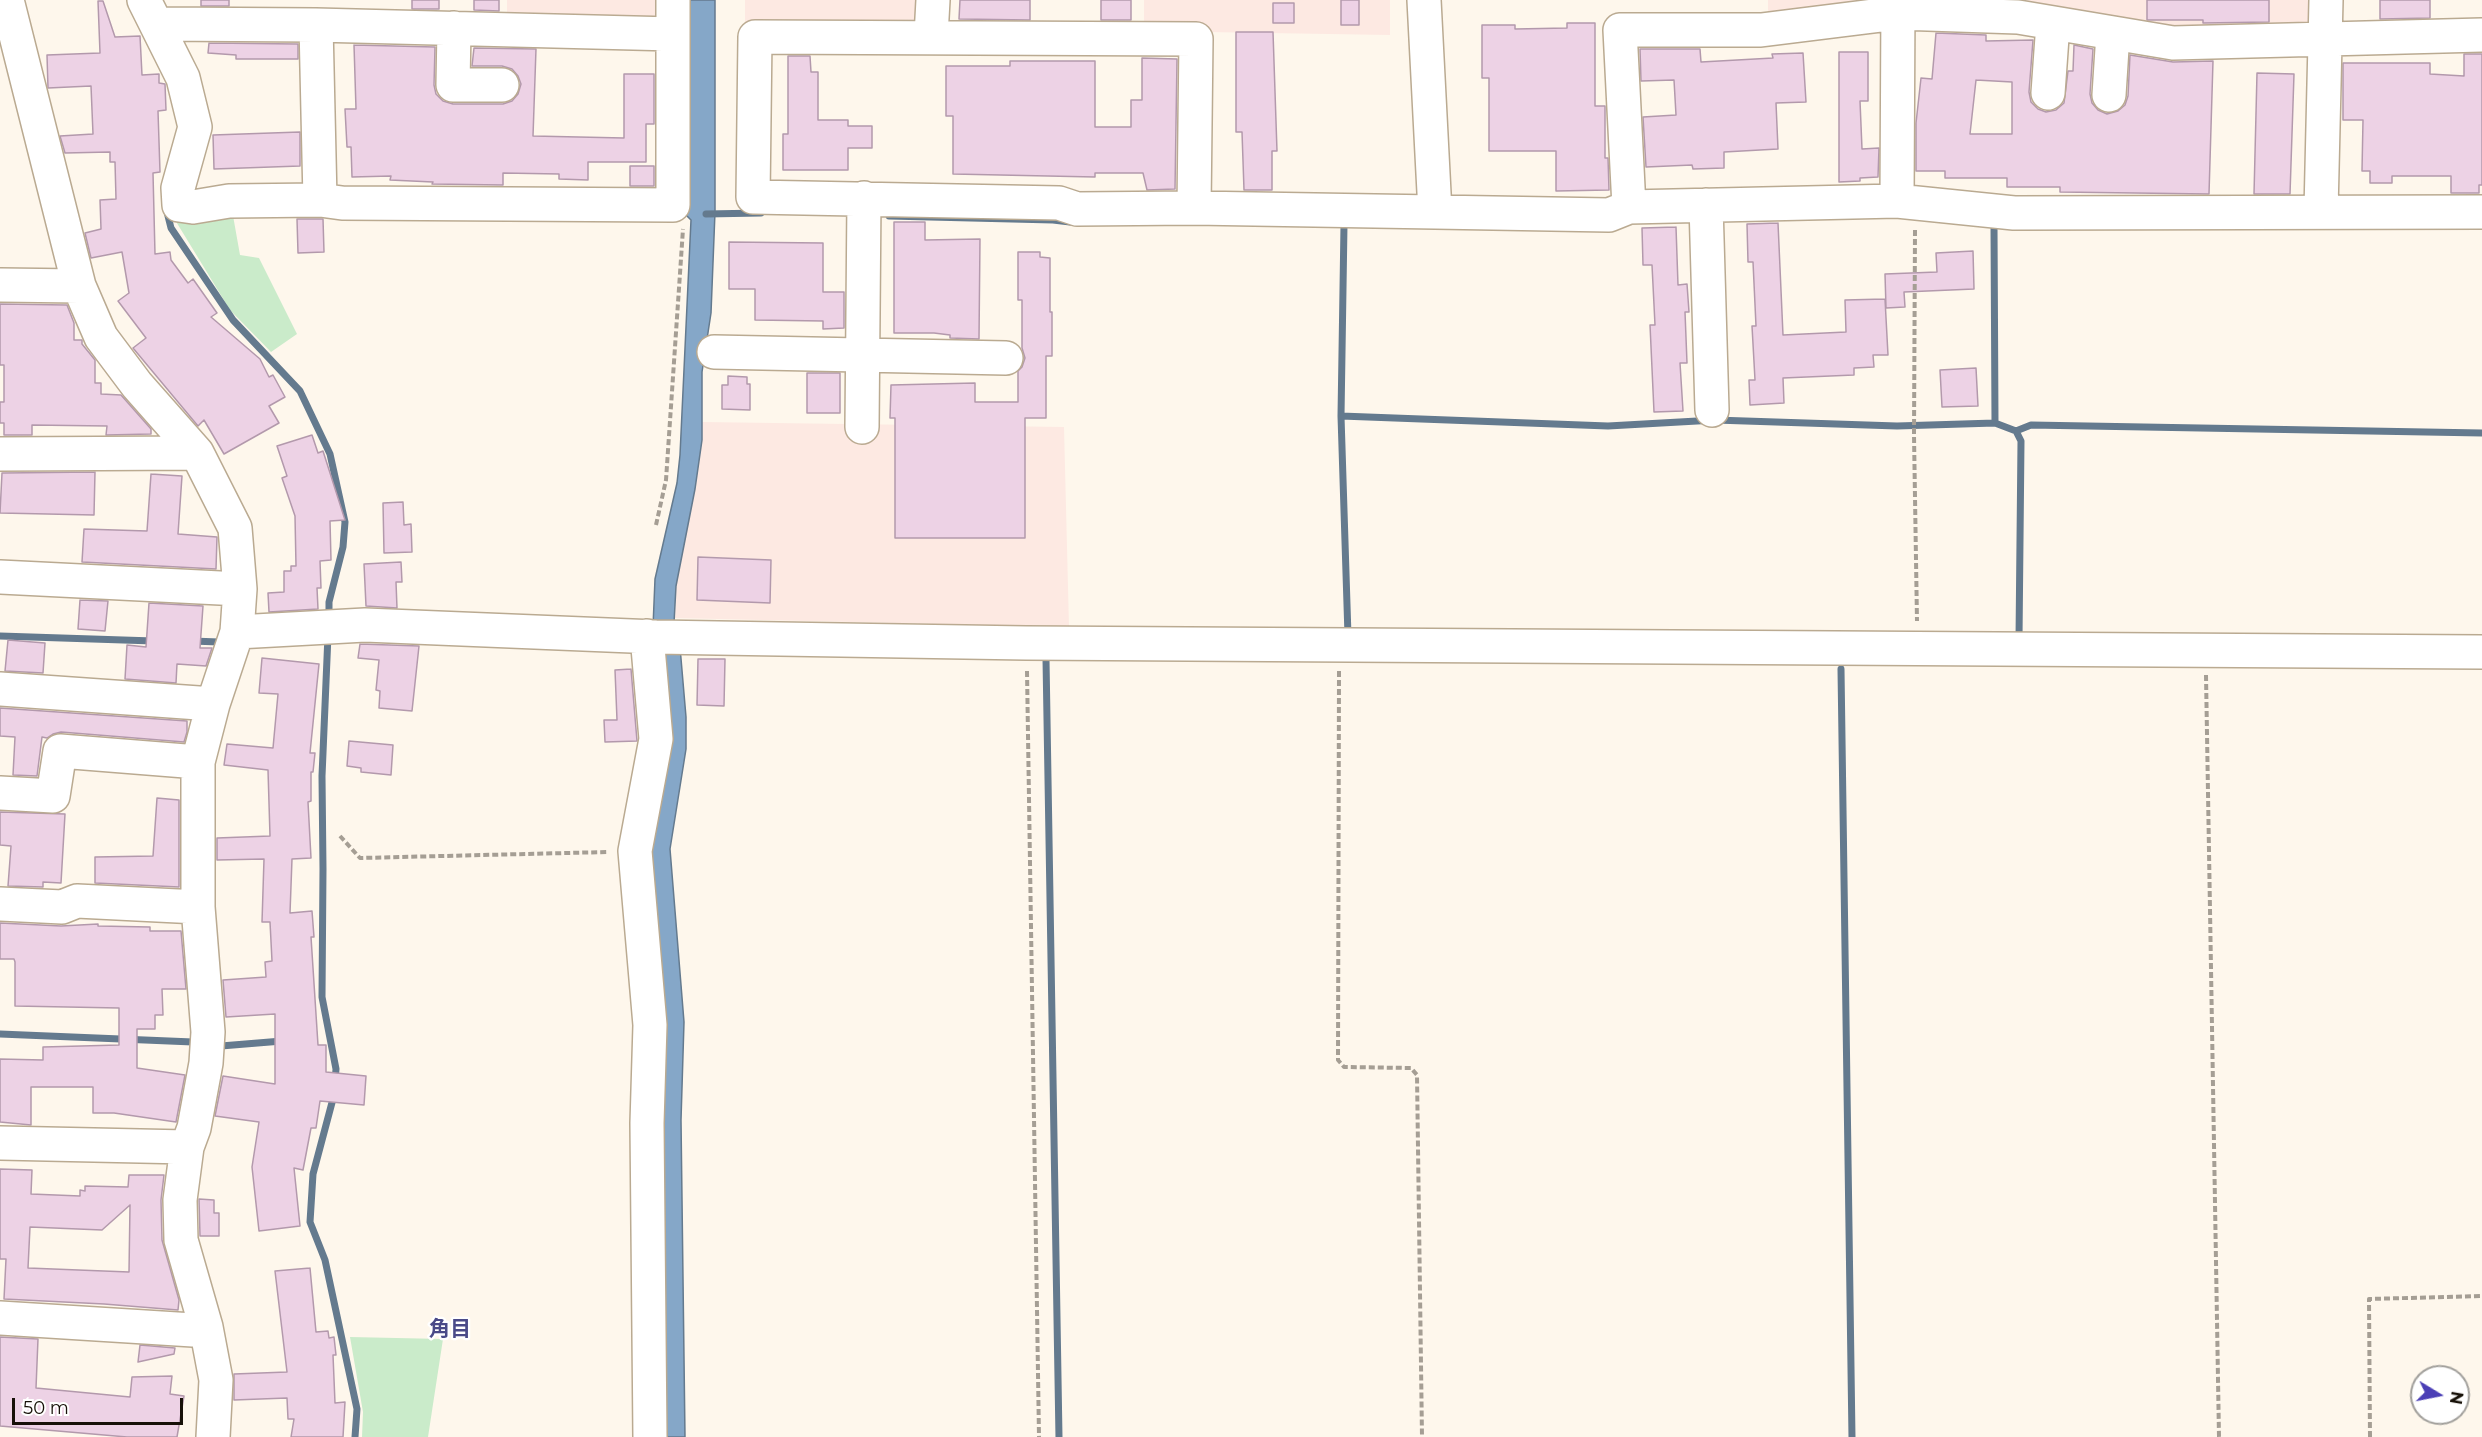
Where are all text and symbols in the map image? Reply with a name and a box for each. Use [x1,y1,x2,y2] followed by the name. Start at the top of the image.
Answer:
[429,1317,471,1343] district label: 角目
[2410,1365,2470,1425] north arrow
[15,1386,186,1424] scale bar
[2446,1390,2467,1406] text: N
[23,1397,69,1419] text: 50 m

